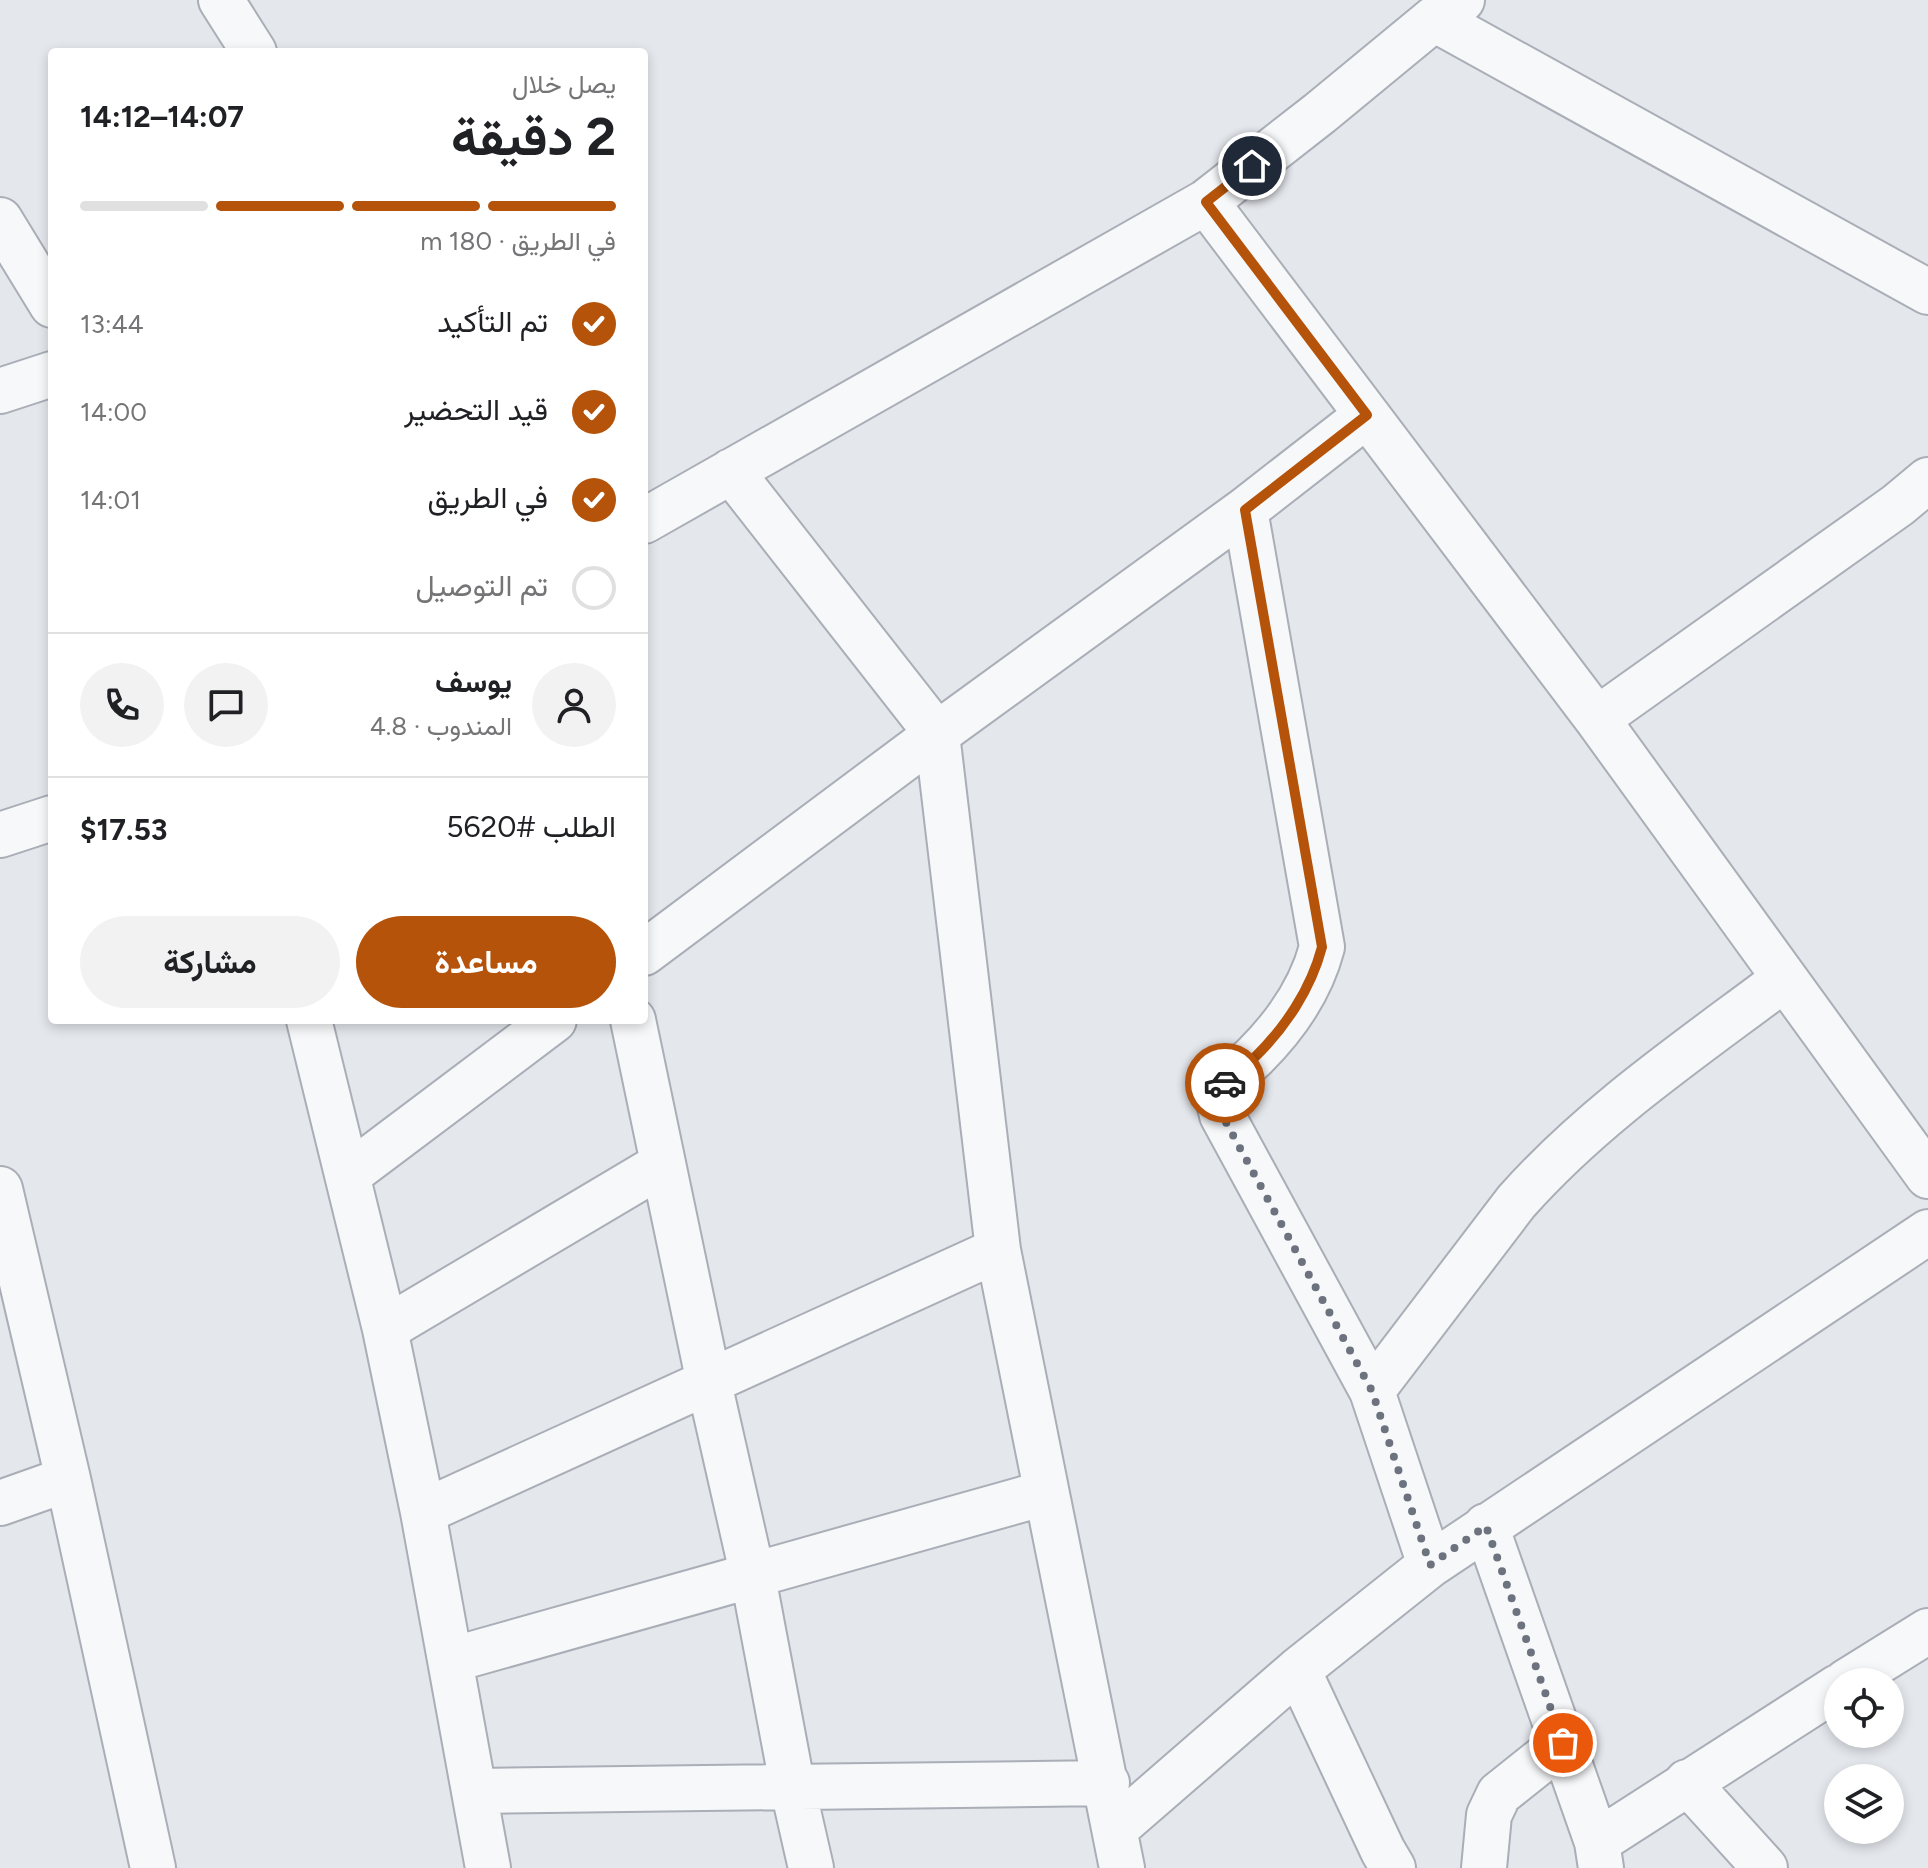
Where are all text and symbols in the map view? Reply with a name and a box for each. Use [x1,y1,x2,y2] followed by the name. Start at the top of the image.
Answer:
[512,68,616,100] text: يصل خلال
[80,98,244,135] text: 14:07–14:12
[451,106,616,168] text: 2 دقيقة
[1218,132,1286,200] pin
[1230,144,1274,188] icon: home
[420,225,616,257] text: في الطريق · 180 m
[572,302,616,346] icon: check
[437,303,548,340] text: تم التأكيد
[80,308,144,340] text: 13:44
[572,390,616,434] icon: check
[404,391,548,428] text: قيد التحضير
[80,396,147,428] text: 14:00
[572,478,616,522] icon: check
[428,479,548,516] text: في الطريق
[80,484,141,516] text: 14:01
[416,567,548,604] text: تم التوصيل
[80,663,164,747] button: phone
[184,663,268,747] button: chat
[435,663,512,700] text: يوسف
[532,663,616,747] button: person
[370,710,512,742] text: المندوب · 4.8
[446,808,616,845] text: الطلب #5620
[80,811,168,848] text: $17.53
[80,916,340,1008] button: مشاركة
[356,916,616,1008] button: مساعدة
[1185,1043,1265,1123] courier
[1203,1061,1247,1105] icon: car
[1824,1668,1904,1844] map controls
[1824,1668,1904,1748] button: locate
[1529,1709,1597,1777] pin
[1541,1721,1585,1765] icon: bag
[1824,1764,1904,1844] button: layers

